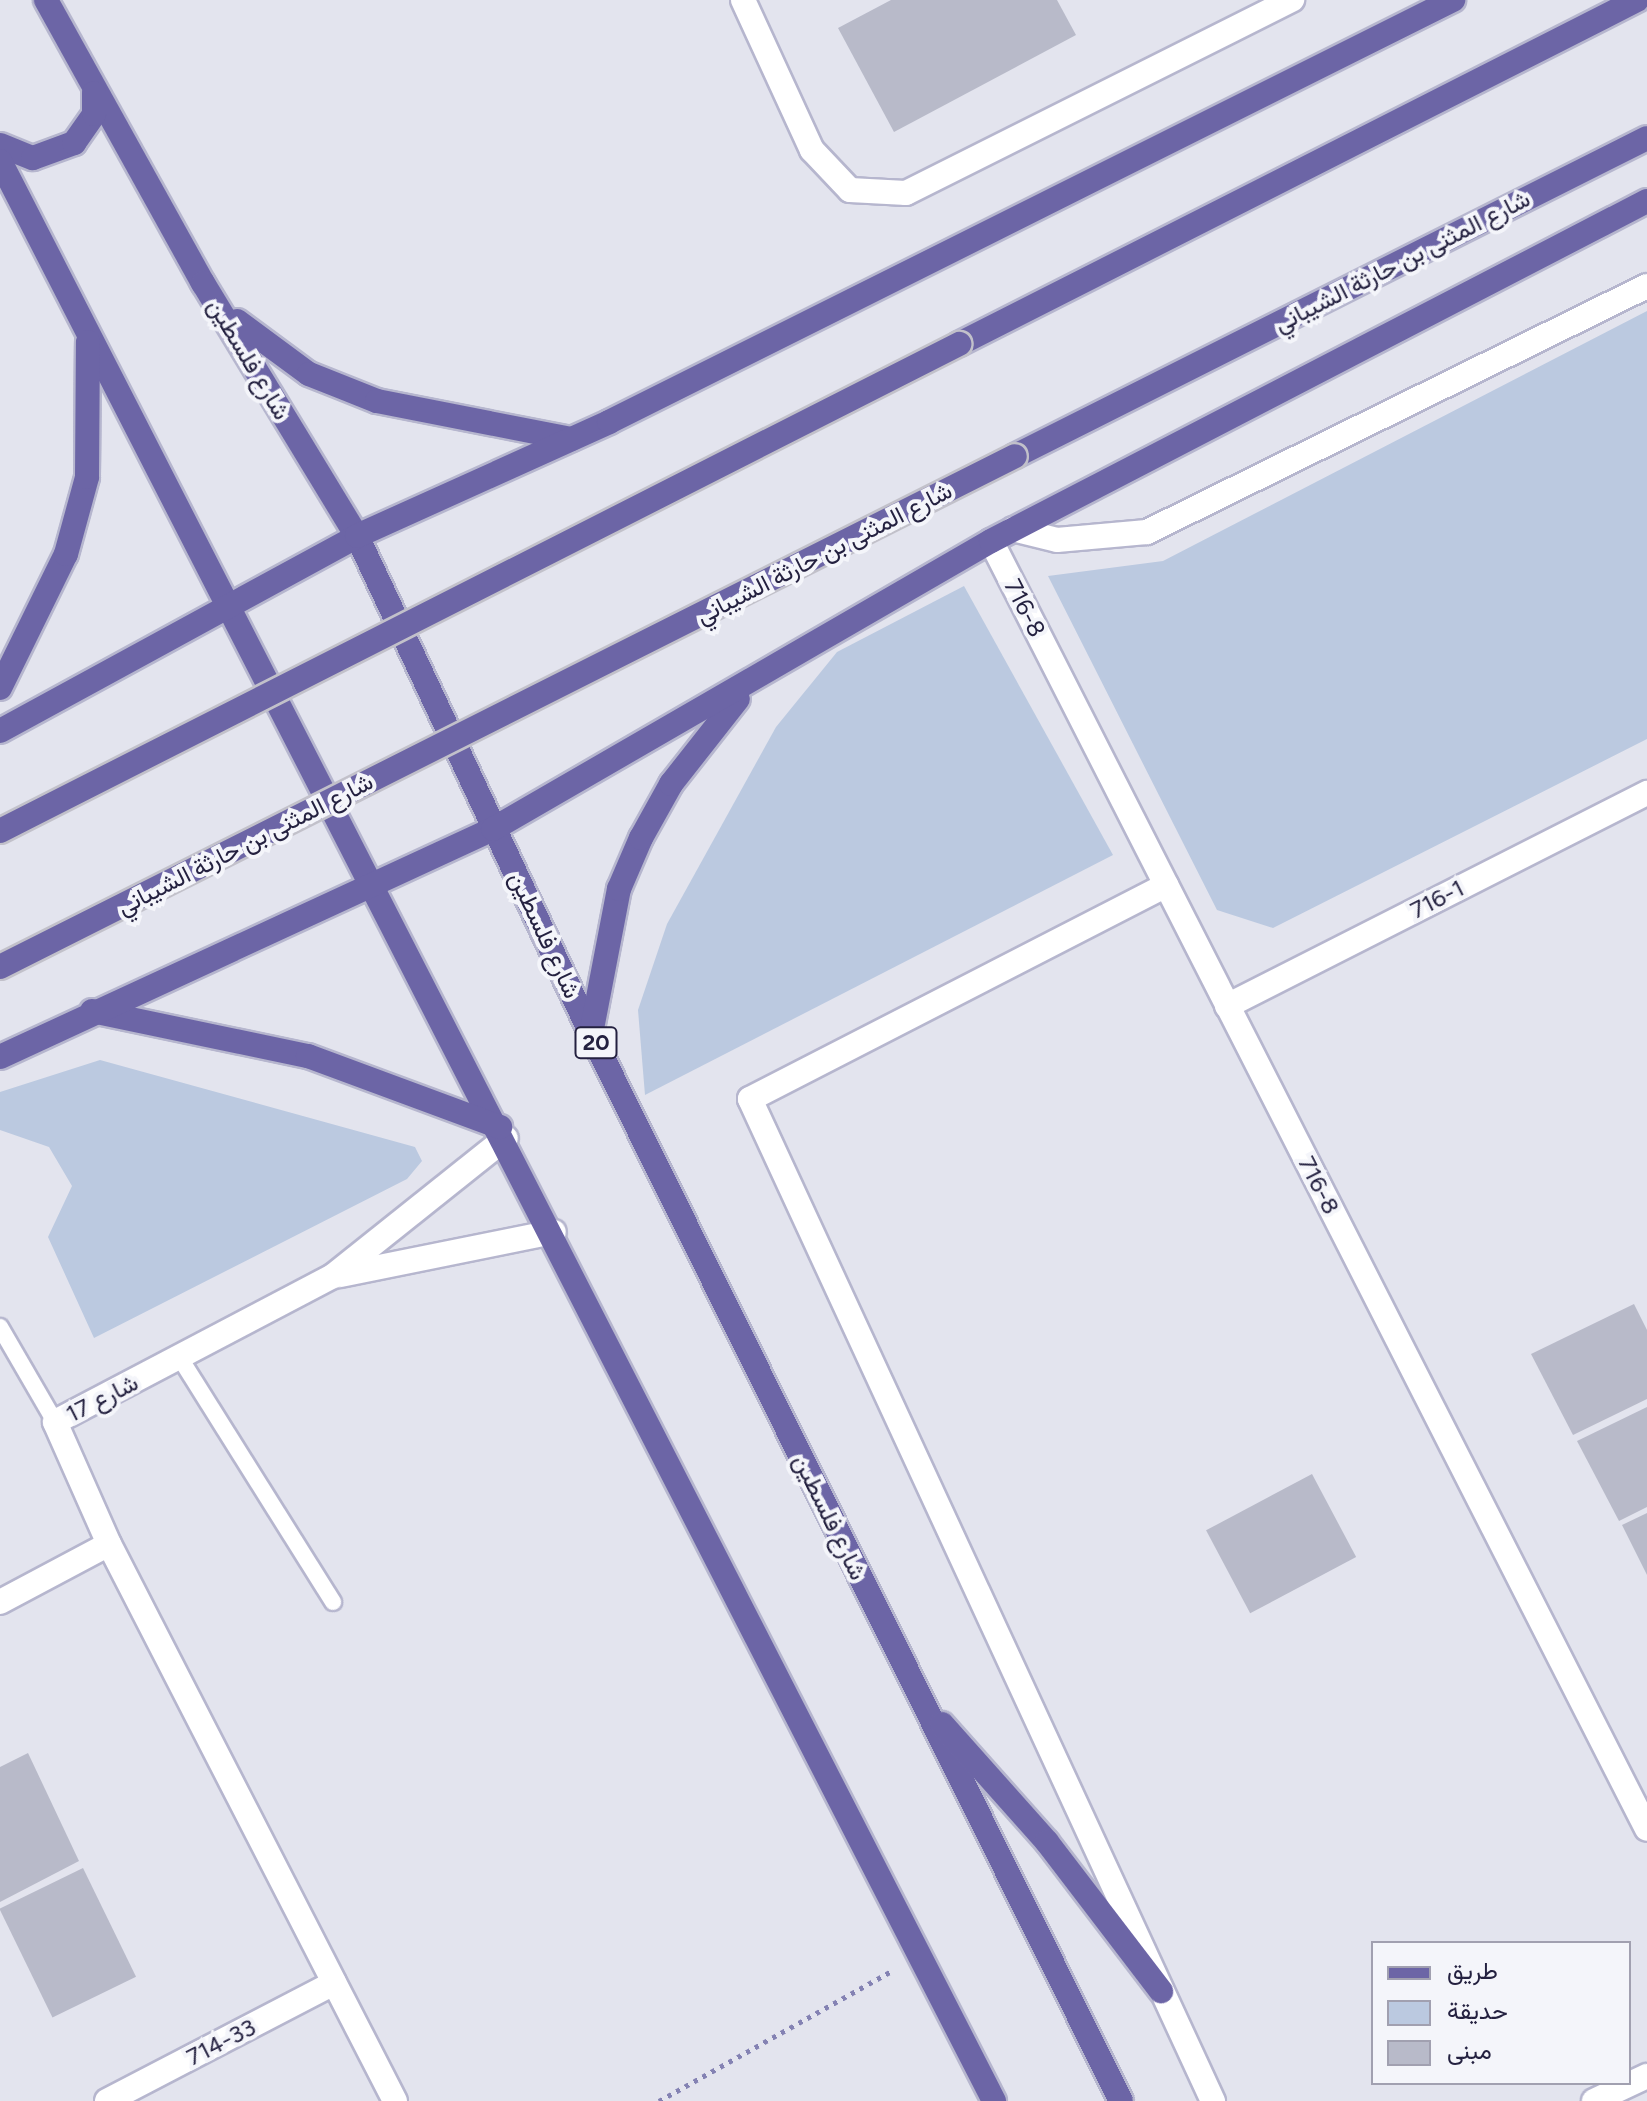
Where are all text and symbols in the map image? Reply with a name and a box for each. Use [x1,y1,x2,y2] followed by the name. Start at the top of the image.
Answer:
[1269,184,1535,338] street label: شارع المثنى بن حارثة الشيباني
[202,293,296,425] street label: شارع فلسطين
[691,476,957,630] street label: شارع المثنى بن حارثة الشيباني
[998,574,1052,642] street label: 716-8
[112,767,378,921] street label: شارع المثنى بن حارثة الشيباني
[503,867,587,1003] street label: شارع فلسطين
[1405,873,1469,925] street label: 716-1
[574,1025,618,1061] road number: 20
[1292,1151,1346,1219] street label: 716-8
[61,1368,143,1428] street label: شارع 17
[787,1450,873,1584] street label: شارع فلسطين
[1371,1941,1631,2085] legend
[1447,1956,1498,1985] text: طريق
[1447,1996,1508,2025] text: حديقة
[182,2012,260,2072] street label: 714-33
[1447,2036,1492,2065] text: مبنى

